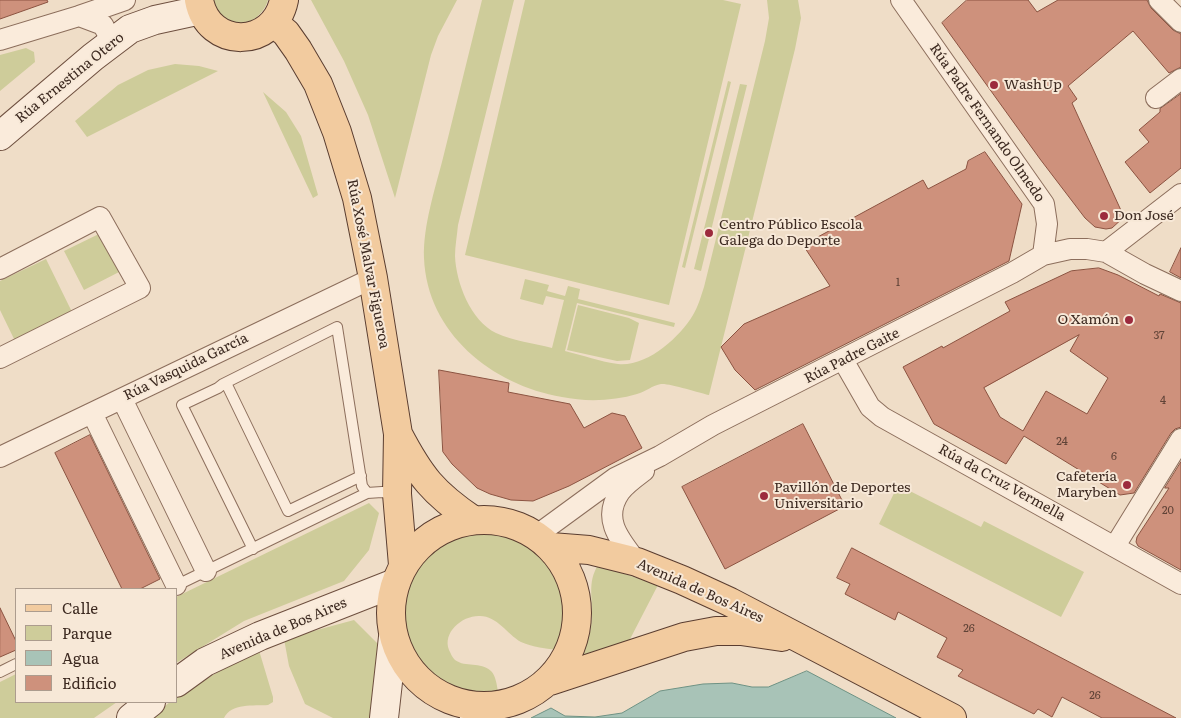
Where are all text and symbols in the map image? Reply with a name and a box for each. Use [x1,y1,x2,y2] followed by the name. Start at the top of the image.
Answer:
[12,29,128,127] street label: Rúa Ernestina Otero
[926,41,1048,205] street label: Rúa Padre Fernando Olmedo
[1004,77,1062,93] place label: WashUp
[988,79,1000,91] marker: WashUp
[343,178,393,350] street label: Rúa Xosé Malvar Figueroa
[1114,208,1174,224] place label: Don José
[1098,210,1110,222] marker: Don José
[719,217,863,250] place label: Centro Público Escola Galega do Deporte
[703,227,715,239] marker: Centro Público Escola Galega do Deporte
[896,276,900,290] house number: 1
[1057,312,1119,328] place label: O Xamón
[1123,314,1135,326] marker: O Xamón
[801,325,903,387] street label: Rúa Padre Gaite
[1153,329,1165,343] house number: 37
[121,330,251,404] street label: Rúa Vasquida García
[1160,394,1166,408] house number: 4
[1056,435,1068,449] house number: 24
[936,441,1068,525] street label: Rúa da Cruz Vermella
[1111,450,1117,464] house number: 6
[1056,469,1117,502] place label: Cafetería Maryben
[1121,479,1133,491] marker: Cafetería Maryben
[774,480,910,512] place label: Pavillón de Deportes Universitario
[758,490,770,502] marker: Pavillón de Deportes Universitario
[1162,504,1174,518] house number: 20
[634,556,766,626] street label: Avenida de Bos Aires
[15,588,178,703] legend
[217,595,349,663] street label: Avenida de Bos Aires
[62,596,98,619] text: Calle
[62,621,112,644] text: Parque
[963,622,975,636] house number: 26
[62,646,99,669] text: Agua
[62,671,117,694] text: Edificio
[1089,689,1101,703] house number: 26

